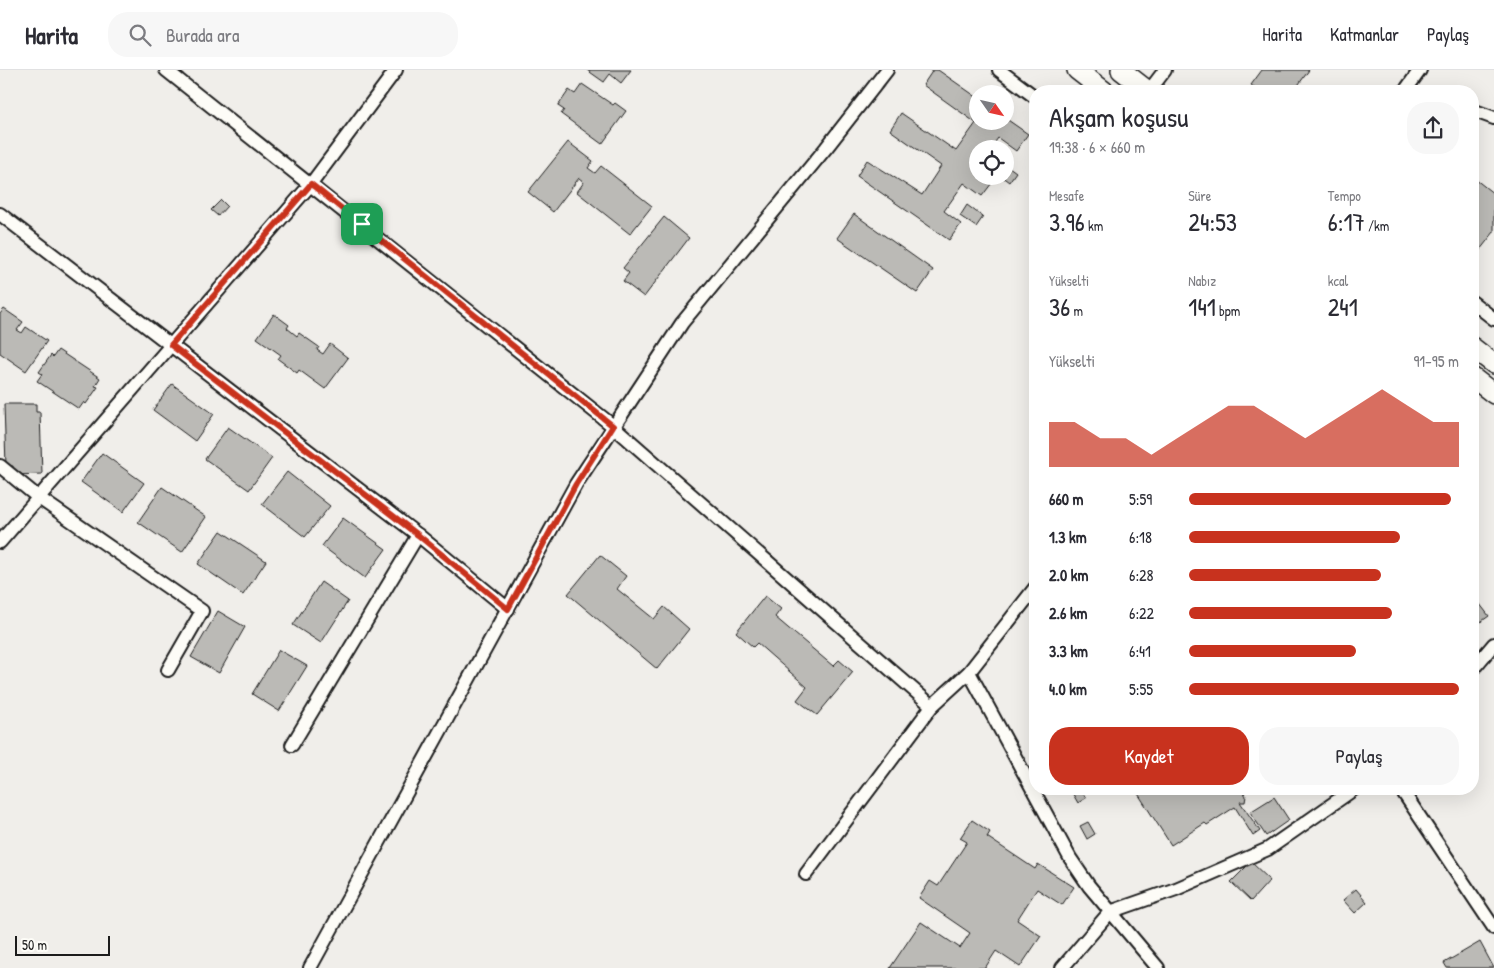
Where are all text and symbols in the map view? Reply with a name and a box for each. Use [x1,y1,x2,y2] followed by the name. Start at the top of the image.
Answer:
[108,12,458,57] search box
[25,19,78,51] text: Harita
[126,21,154,49] icon: search
[166,22,239,48] text: Burada ara
[1262,22,1302,47] text: Harita
[1330,22,1399,47] text: Katmanlar
[1427,22,1469,47] text: Paylaş
[969,85,1014,130] north arrow
[969,85,1014,185] map controls
[1049,98,1188,136] text: Akşam koşusu
[1407,102,1459,154] button: share
[1049,136,1145,158] text: 19:38 · 6 × 660 m
[969,140,1014,185] button: locate
[1049,186,1084,205] text: Mesafe
[1188,186,1211,205] text: Süre
[1328,186,1361,205] text: Tempo
[341,203,383,245] pin
[1049,205,1085,239] text: 3.96
[1188,205,1237,239] text: 24:53
[1328,205,1365,239] text: 6:17
[348,210,376,238] icon: arrive
[1085,216,1103,235] text: km
[1365,216,1389,235] text: /km
[1049,271,1089,290] text: Yükselti
[1188,271,1216,290] text: Nabız
[1328,271,1348,290] text: kcal
[1049,290,1070,324] text: 36
[1188,290,1216,324] text: 141
[1328,290,1358,324] text: 241
[1070,301,1083,320] text: m
[1216,301,1240,320] text: bpm
[1049,350,1095,372] text: Yükselti
[1413,350,1459,372] text: 91–95 m
[1049,488,1084,510] text: 660 m
[1129,488,1152,510] text: 5:59
[1049,526,1087,548] text: 1.3 km
[1129,526,1152,548] text: 6:18
[1049,564,1088,586] text: 2.0 km
[1129,564,1154,586] text: 6:28
[1049,602,1088,624] text: 2.6 km
[1129,602,1154,624] text: 6:22
[1049,640,1088,662] text: 3.3 km
[1129,640,1151,662] text: 6:41
[1049,678,1087,700] text: 4.0 km
[1129,678,1153,700] text: 5:55
[1049,727,1249,785] button: Kaydet
[1259,727,1459,785] button: Paylaş
[15,933,110,956] scale bar
[22,935,47,954] text: 50 m

